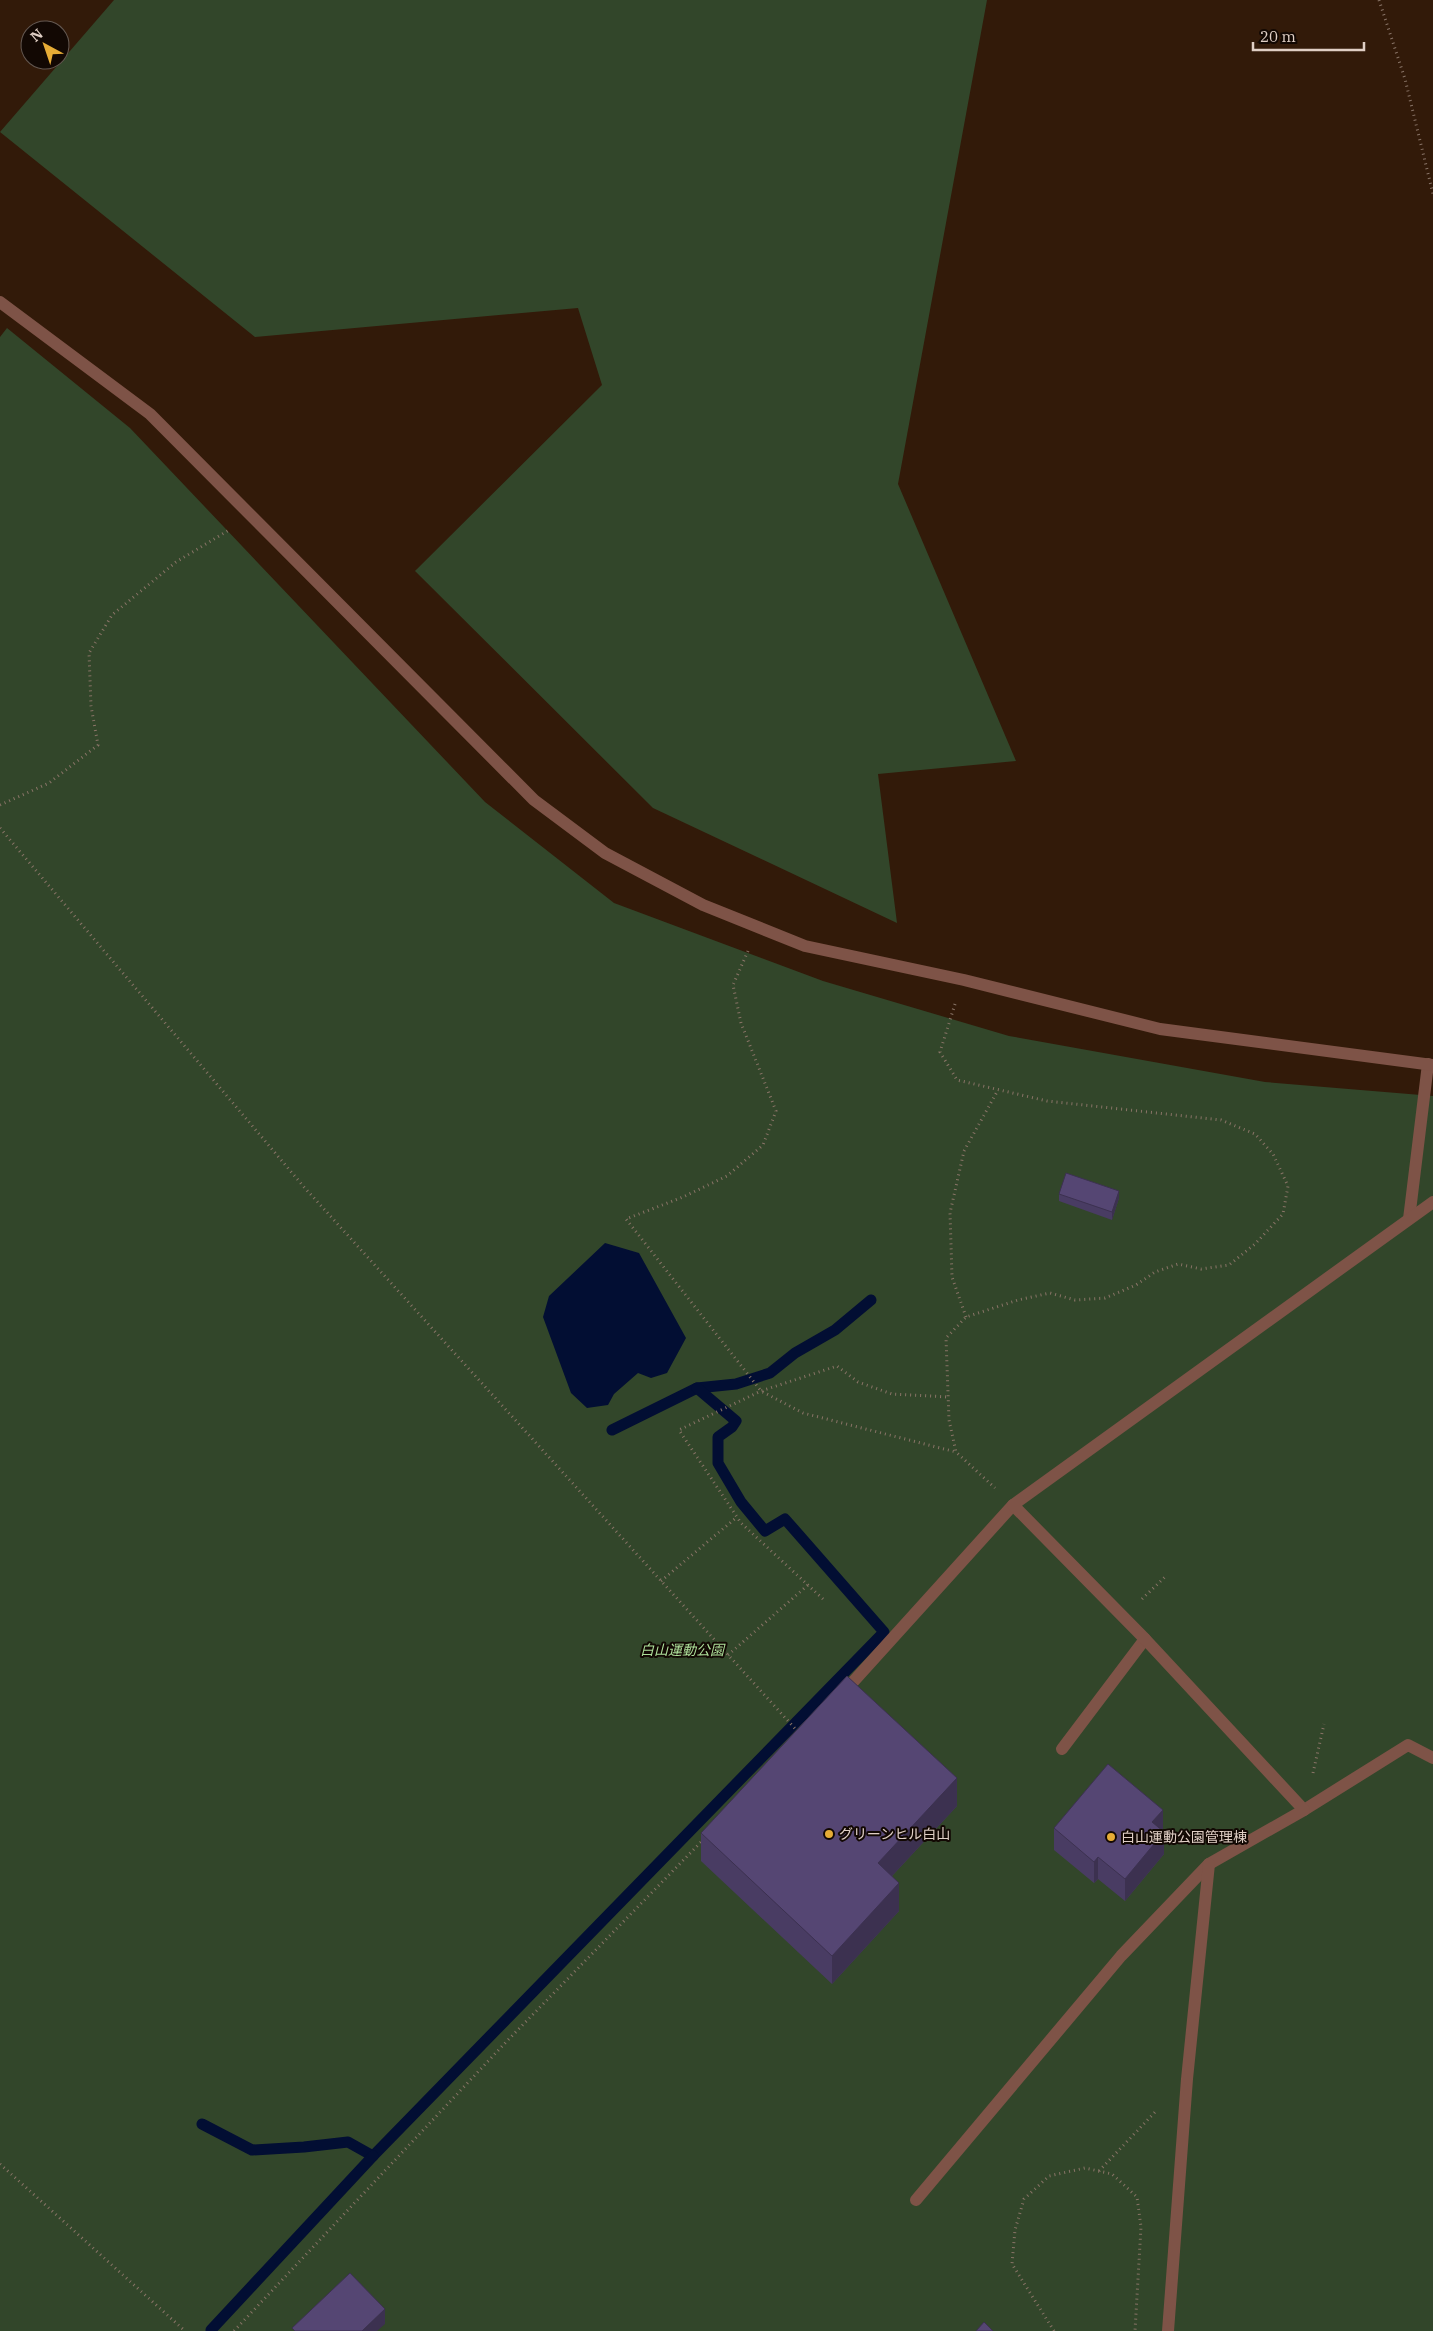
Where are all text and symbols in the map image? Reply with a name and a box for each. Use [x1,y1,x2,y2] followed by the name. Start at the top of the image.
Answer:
[20,20,70,70] north arrow
[1253,20,1364,52] scale bar
[27,25,47,45] text: N
[1260,27,1296,46] text: 20 m
[640,1641,726,1659] park label: 白山運動公園
[839,1825,950,1843] place label: グリーンヒル白山
[823,1828,835,1840] marker: グリーンヒル白山
[1121,1828,1247,1846] place label: 白山運動公園管理棟
[1105,1831,1117,1843] marker: 白山運動公園管理棟

